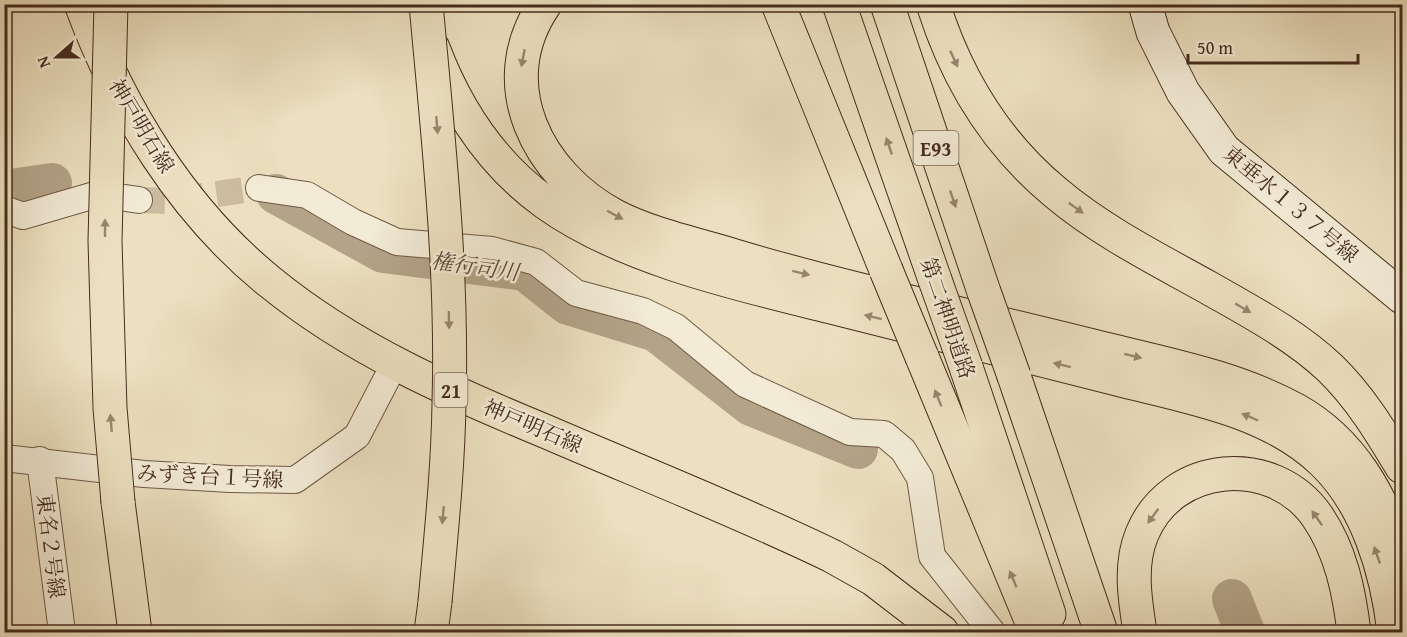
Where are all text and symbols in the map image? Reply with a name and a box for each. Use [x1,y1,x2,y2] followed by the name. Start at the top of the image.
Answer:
[27,27,87,87] north arrow
[1188,27,1358,65] scale bar
[1197,34,1233,61] text: 50 m
[518,49,527,68] one-way arrow
[949,50,958,67] one-way arrow
[30,53,56,72] text: N
[102,73,182,179] street label: 神戸明石線
[432,116,442,135] one-way arrow
[914,131,958,165] road number: E93
[884,137,893,155] one-way arrow
[1217,138,1365,270] street label: 東垂水１３７号線
[949,190,958,208] one-way arrow
[1068,202,1084,214] one-way arrow
[607,210,624,220] one-way arrow
[100,219,110,238] one-way arrow
[429,244,523,288] water label: 権行司川
[913,253,983,383] street label: 第二神明道路
[792,269,810,279] one-way arrow
[1235,303,1252,313] one-way arrow
[444,311,454,330] one-way arrow
[864,312,882,322] one-way arrow
[1124,351,1142,361] one-way arrow
[1053,360,1071,370] one-way arrow
[434,373,468,407] road number: 21
[933,389,943,407] one-way arrow
[479,391,587,461] street label: 神戸明石線
[1241,412,1259,421] one-way arrow
[106,413,116,432] one-way arrow
[136,457,284,495] street label: みずき台１号線
[29,492,73,600] street label: 東名２号線
[438,505,448,524] one-way arrow
[1147,507,1159,523] one-way arrow
[1311,511,1323,527] one-way arrow
[1372,546,1381,564] one-way arrow
[1008,569,1018,587] one-way arrow

